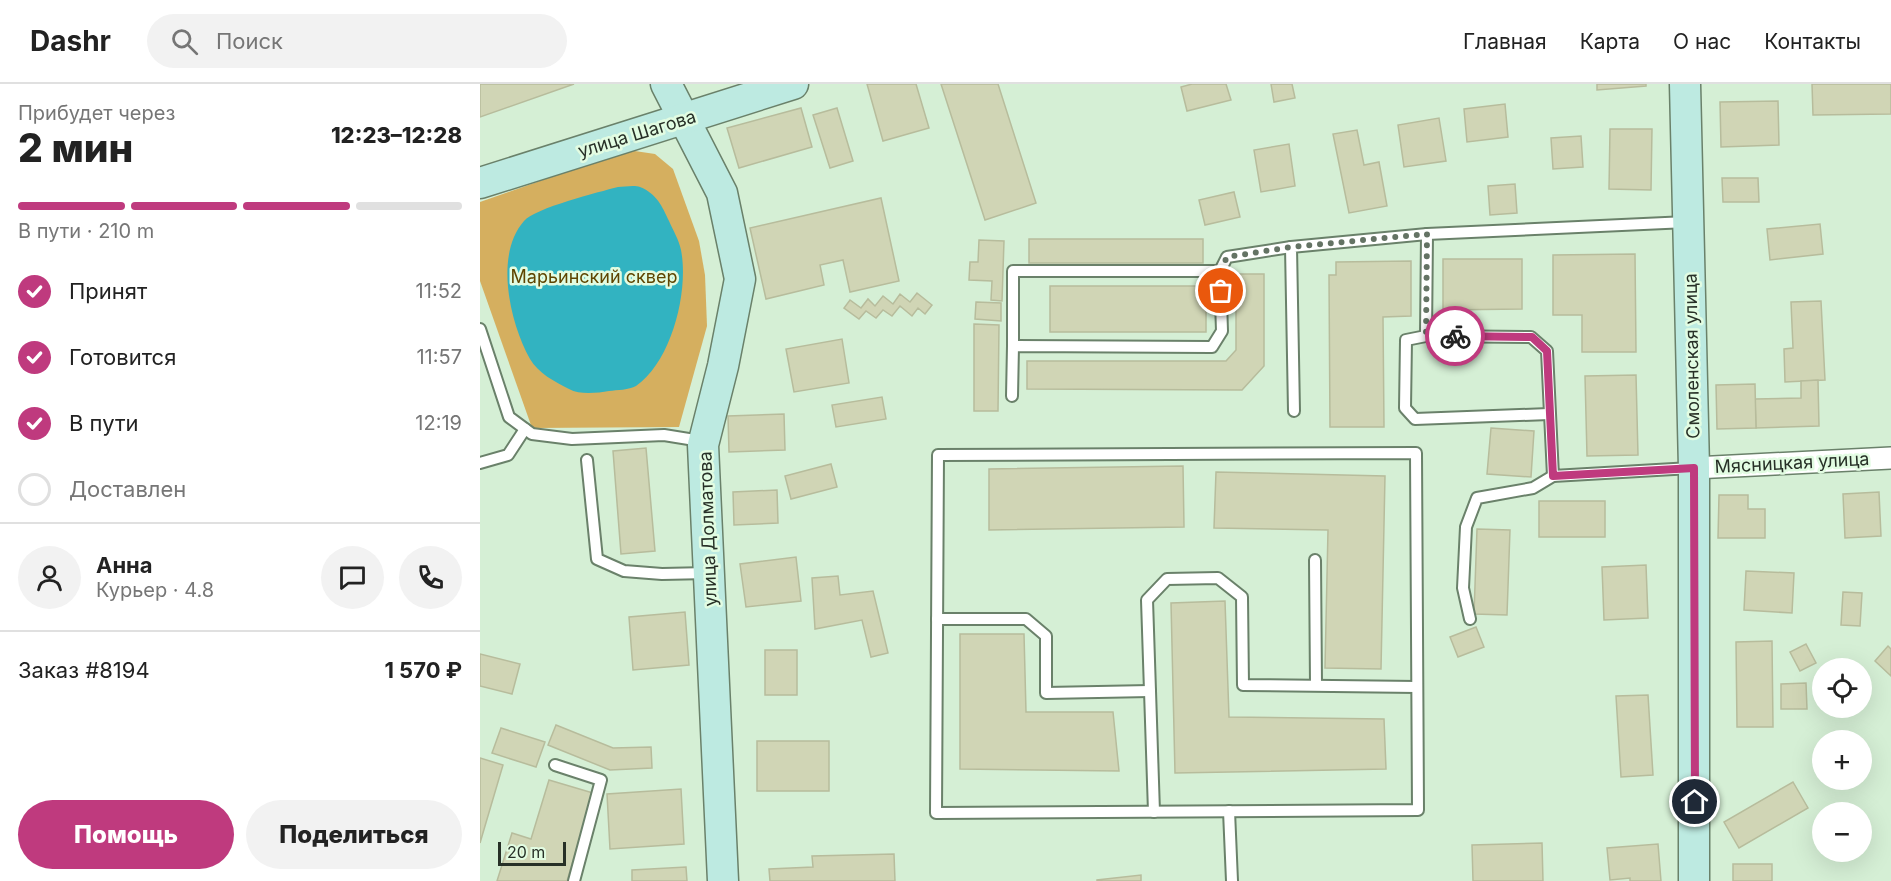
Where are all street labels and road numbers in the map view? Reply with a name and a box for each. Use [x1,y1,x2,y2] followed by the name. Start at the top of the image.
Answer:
[575,106,698,161] street label: улица Шагова
[1680,273,1703,439] street label: Смоленская улица
[1714,448,1870,477] street label: Мясницкая улица
[694,451,721,607] street label: улица Долматова

